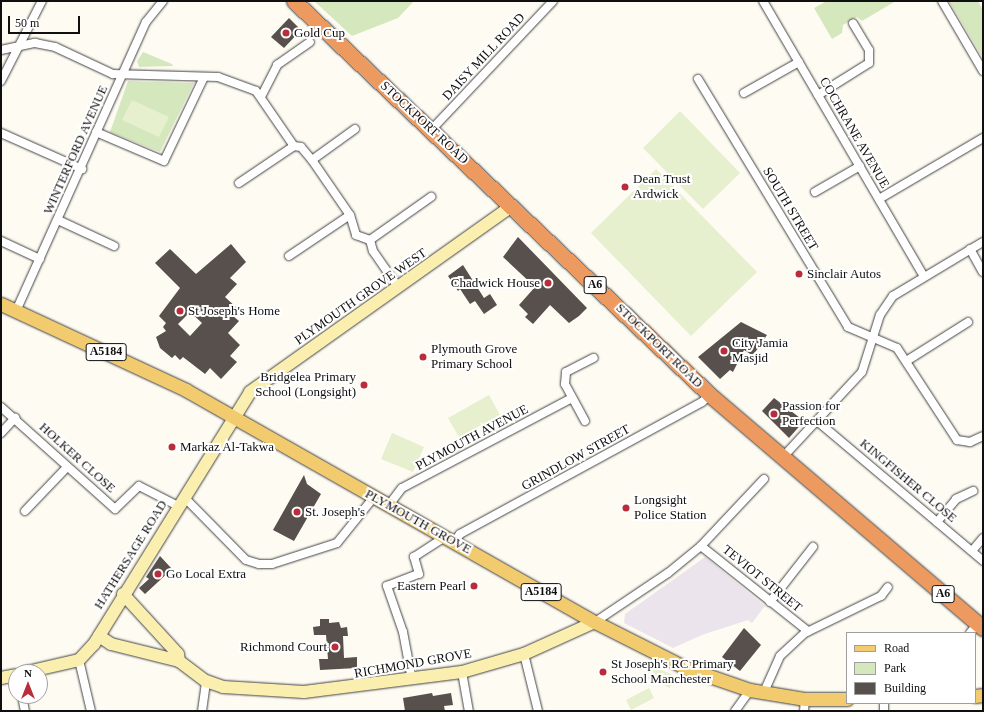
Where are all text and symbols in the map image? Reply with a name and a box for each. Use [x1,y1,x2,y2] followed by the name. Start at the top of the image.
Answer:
[10,8,82,34] scale bar
[439,10,529,104] street label: DAISY MILL ROAD
[15,16,39,30] text: 50 m
[294,25,345,41] place label: Gold Cup
[281,28,291,38] marker: Gold Cup
[816,74,892,192] street label: COCHRANE AVENUE
[377,78,471,168] street label: STOCKPORT ROAD
[40,83,112,217] street label: WINTERFORD AVENUE
[759,165,821,253] street label: SOUTH STREET
[633,172,691,203] place label: Dean Trust Ardwick
[620,182,630,192] marker: Dean Trust Ardwick
[292,245,430,349] street label: PLYMOUTH GROVE WEST
[807,266,882,282] place label: Sinclair Autos
[794,269,804,279] marker: Sinclair Autos
[451,275,540,291] place label: Chadwick House
[583,275,607,295] road number: A6
[543,278,553,288] marker: Chadwick House
[612,300,706,392] street label: STOCKPORT ROAD
[188,303,280,319] place label: St Joseph's Home
[175,306,185,316] marker: St Joseph's Home
[732,336,788,367] place label: City Jamia Masjid
[85,342,127,362] road number: A5184
[431,342,517,373] place label: Plymouth Grove Primary School
[719,346,729,356] marker: City Jamia Masjid
[418,352,428,362] marker: Plymouth Grove Primary School
[255,370,356,401] place label: Bridgelea Primary School (Longsight)
[359,380,369,390] marker: Bridgelea Primary School (Longsight)
[782,399,840,430] place label: Passion for Perfection
[413,402,531,474] street label: PLYMOUTH AVENUE
[769,409,779,419] marker: Passion for Perfection
[36,420,118,496] street label: HOLKER CLOSE
[519,422,633,494] street label: GRINDLOW STREET
[856,436,960,526] street label: KINGFISHER CLOSE
[180,439,275,455] place label: Markaz Al-Takwa
[167,442,177,452] marker: Markaz Al-Takwa
[362,486,474,558] street label: PLYMOUTH GROVE
[634,493,707,524] place label: Longsight Police Station
[91,498,171,612] street label: HATHERSAGE ROAD
[621,503,631,513] marker: Longsight Police Station
[305,504,365,520] place label: St. Joseph's
[292,507,302,517] marker: St. Joseph's
[719,542,805,616] street label: TEVIOT STREET
[166,566,246,582] place label: Go Local Extra
[153,569,163,579] marker: Go Local Extra
[397,578,466,594] place label: Eastern Pearl
[469,581,479,591] marker: Eastern Pearl
[520,582,562,602] road number: A5184
[931,584,955,604] road number: A6
[846,632,976,704] legend
[240,639,327,655] place label: Richmond Court
[884,641,909,655] text: Road
[330,642,340,652] marker: Richmond Court
[353,646,473,682] street label: RICHMOND GROVE
[611,657,734,688] place label: St Joseph's RC Primary School Manchester
[884,661,906,675] text: Park
[8,664,48,704] north arrow
[24,667,32,679] text: N
[598,667,608,677] marker: St Joseph's RC Primary School Manchester
[884,681,926,695] text: Building

